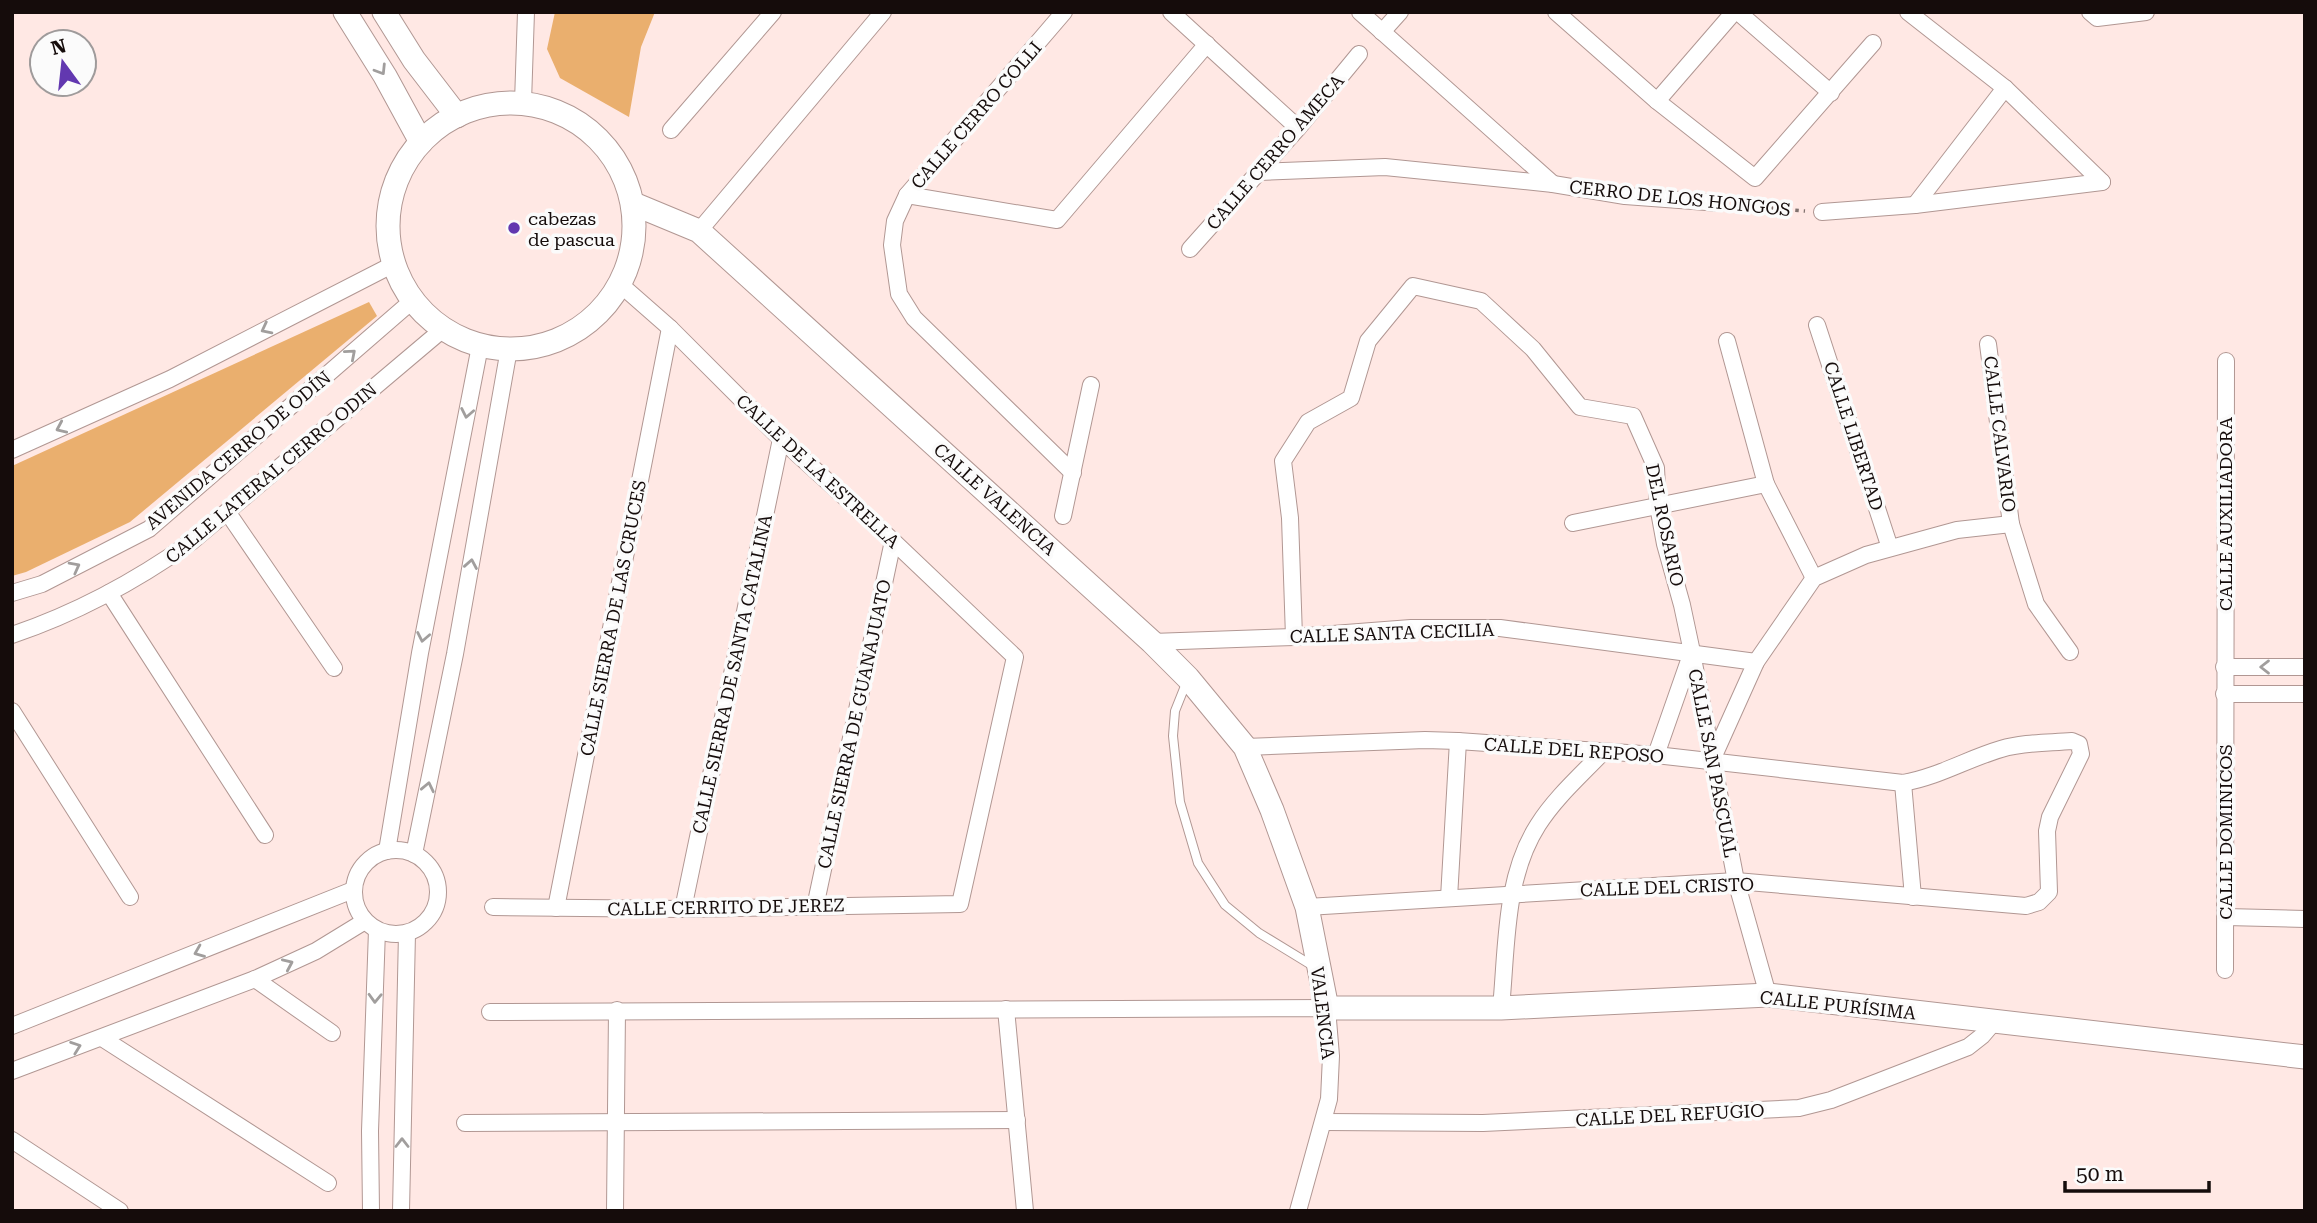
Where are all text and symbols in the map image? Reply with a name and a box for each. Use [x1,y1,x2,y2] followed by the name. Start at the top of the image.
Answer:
[28,28,98,98] north arrow
[49,34,69,60] text: N
[906,37,1046,193] street label: CALLE CERRO COLLI
[373,62,386,75] one-way arrow
[1202,70,1348,234] street label: CALLE CERRO AMECA
[1568,176,1792,220] street label: CERRO DE LOS HONGOS
[528,208,615,250] place label: cabezas de pascua
[506,220,522,236] marker: cabezas de pascua
[261,321,273,335] one-way arrow
[342,350,355,362] one-way arrow
[1980,355,2020,513] street label: CALLE CALVARIO
[1820,359,1888,513] street label: CALLE LIBERTAD
[141,366,335,534] street label: AVENIDA CERRO DE ODÍN
[161,378,381,568] street label: CALLE LATERAL CERRO ODIN
[732,390,904,553] street label: CALLE DE LA ESTRELLA
[460,407,475,419] one-way arrow
[2215,417,2236,611] street label: CALLE AUXILIADORA
[56,420,68,434] one-way arrow
[930,439,1061,560] street label: CALLE VALENCIA
[1642,462,1688,588] street label: DEL ROSARIO
[576,478,650,758] street label: CALLE SIERRA DE LAS CRUCES
[688,512,776,836] street label: CALLE SIERRA DE SANTA CATALINA
[463,558,478,569] one-way arrow
[68,562,80,575] one-way arrow
[813,577,895,871] street label: CALLE SIERRA DE GUANAJUATO
[1289,619,1495,647] street label: CALLE SANTA CECILIA
[416,631,431,643] one-way arrow
[2259,659,2269,675] one-way arrow
[1684,667,1742,859] street label: CALLE SAN PASCUAL
[1483,733,1665,767] street label: CALLE DEL REPOSO
[2215,744,2236,920] street label: CALLE DOMINICOS
[419,781,434,793] one-way arrow
[1580,873,1754,901] street label: CALLE DEL CRISTO
[607,894,845,920] street label: CALLE CERRITO DE JEREZ
[194,944,206,958] one-way arrow
[281,958,293,972] one-way arrow
[1307,965,1339,1061] street label: VALENCIA
[1759,986,1918,1024] street label: CALLE PURÍSIMA
[367,993,382,1004] one-way arrow
[70,1042,82,1056] one-way arrow
[1575,1100,1765,1130] street label: CALLE DEL REFUGIO
[394,1137,410,1147] one-way arrow
[2065,1150,2208,1194] scale bar
[2076,1162,2124,1186] text: 50 m

